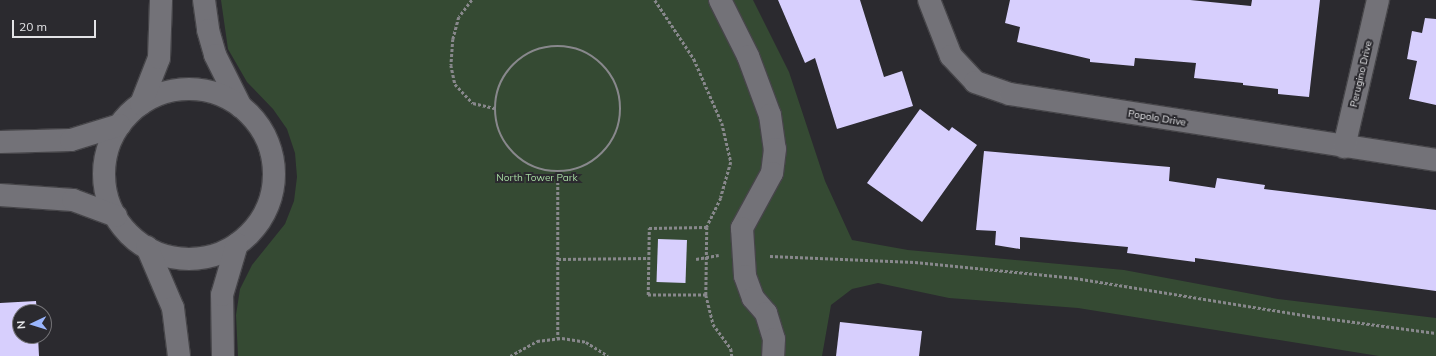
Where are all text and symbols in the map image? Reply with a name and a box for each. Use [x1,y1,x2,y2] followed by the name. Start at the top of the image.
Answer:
[14,12,98,38] scale bar
[19,19,47,34] text: 20 m
[1348,40,1374,108] street label: Perugino Drive
[1127,107,1187,129] street label: Popolo Drive
[496,172,578,184] park label: North Tower Park
[12,304,52,344] north arrow
[14,320,28,329] text: N

